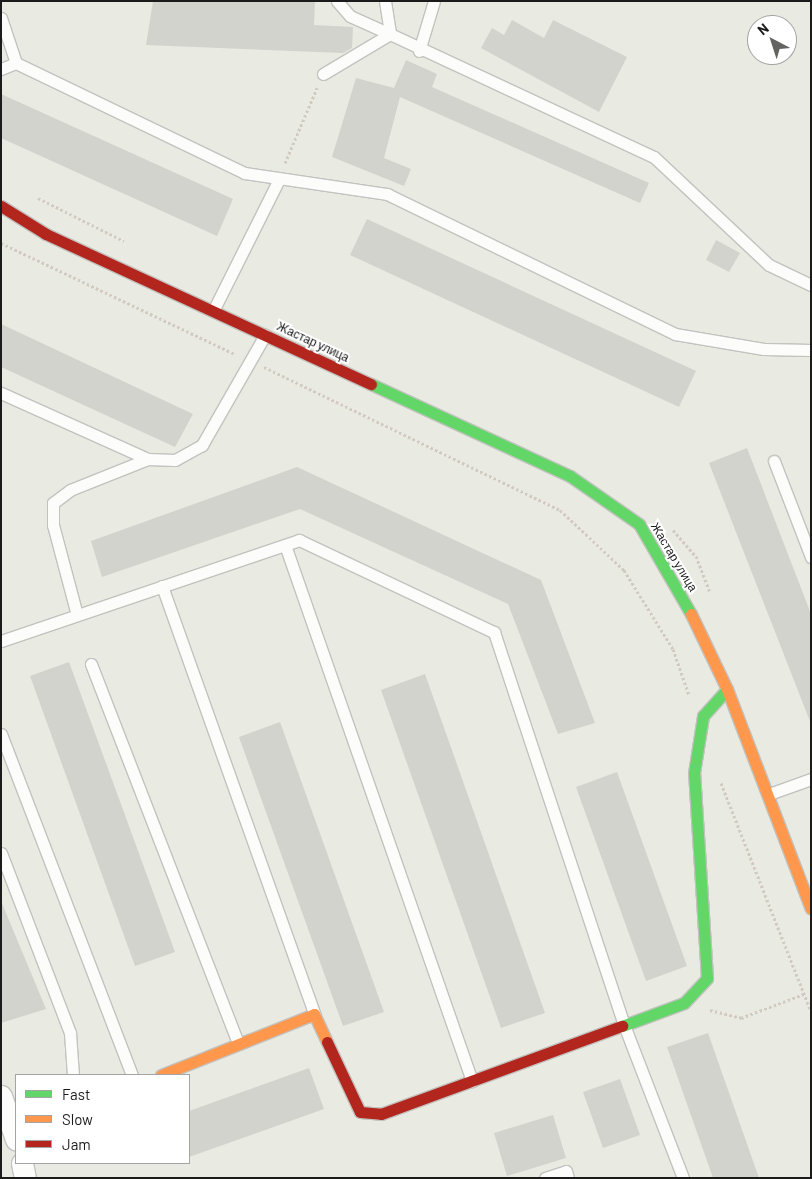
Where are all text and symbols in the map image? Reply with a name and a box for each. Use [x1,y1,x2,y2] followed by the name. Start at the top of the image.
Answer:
[747,15,797,65] north arrow
[754,19,772,38] text: N
[275,319,351,365] street label: Жастар улица
[648,520,700,594] street label: Жастар улица
[15,1074,190,1164] legend
[62,1085,90,1103] text: Fast
[62,1110,93,1128] text: Slow
[62,1135,91,1153] text: Jam

